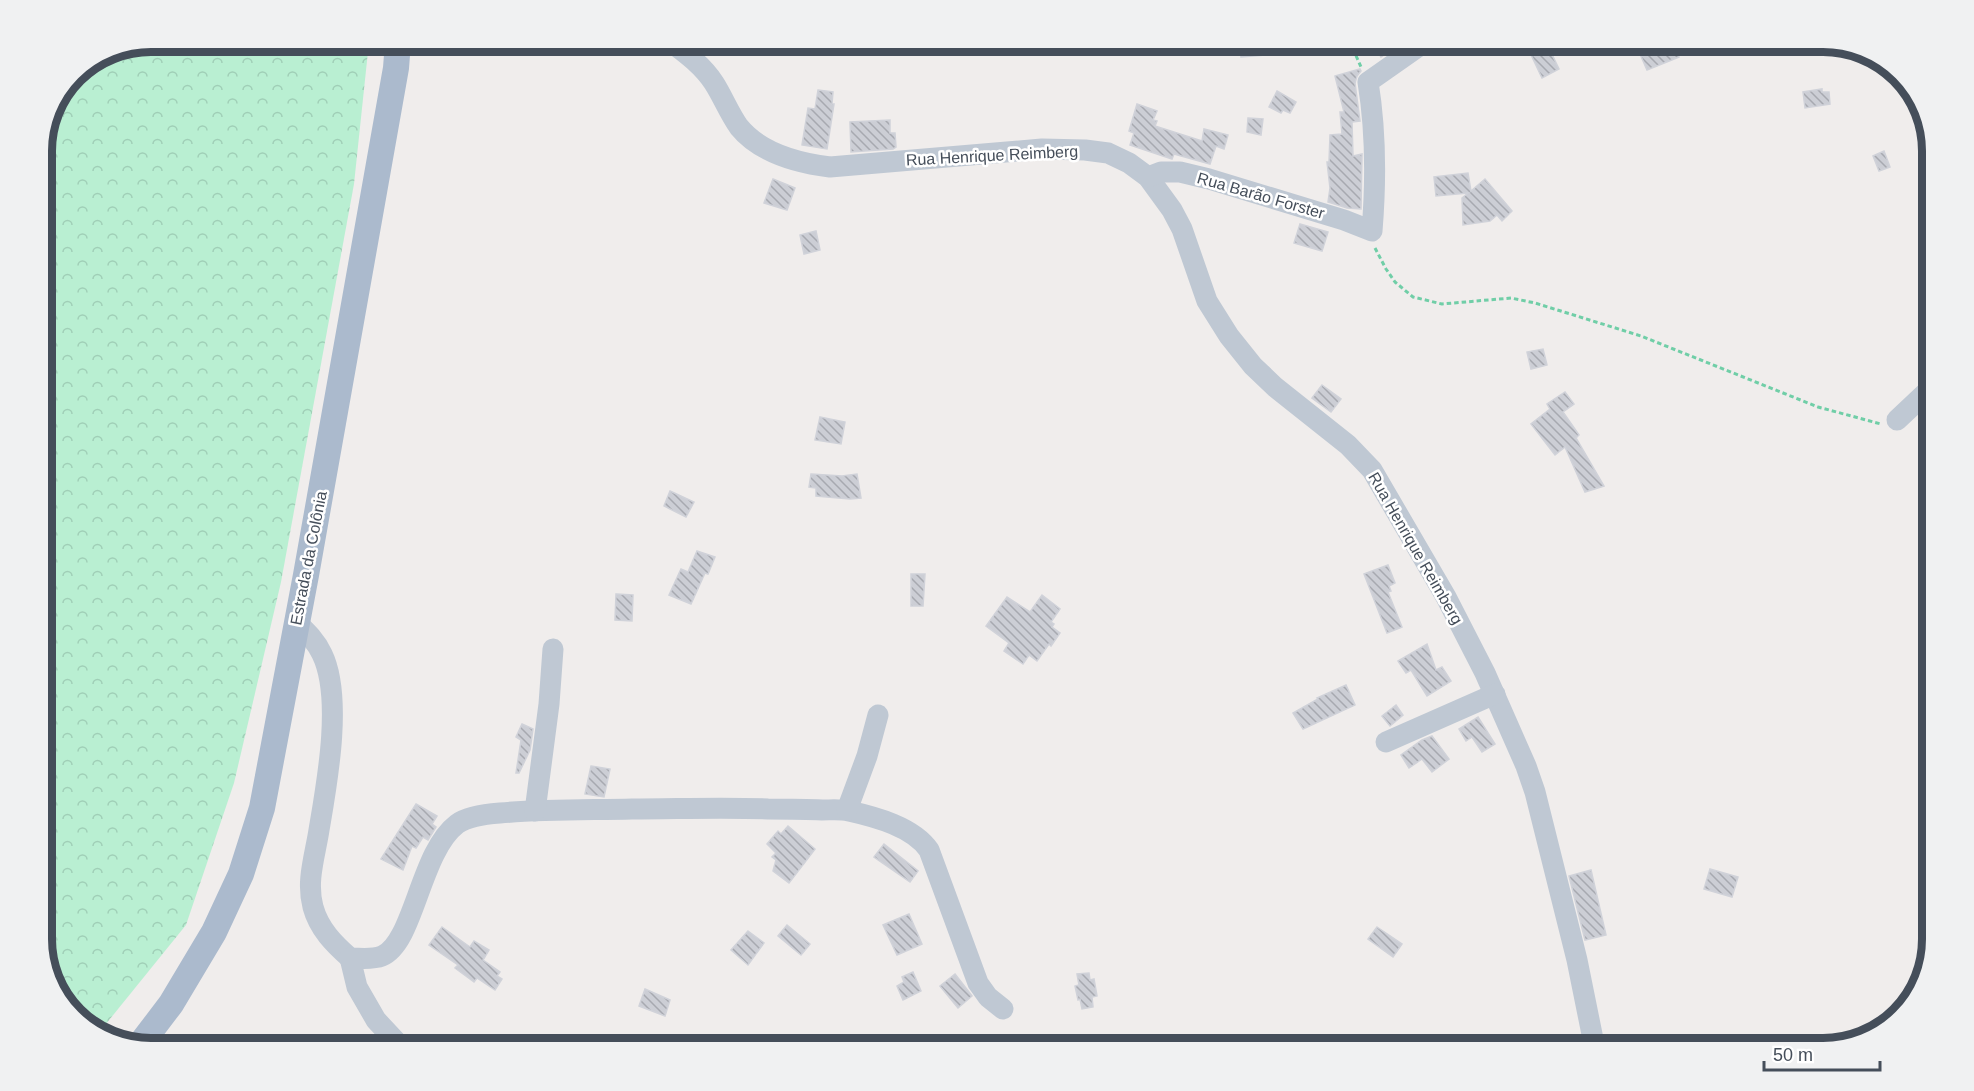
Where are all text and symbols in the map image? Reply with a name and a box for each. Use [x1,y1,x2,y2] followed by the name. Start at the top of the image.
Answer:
[905,142,1079,169] street label: Rua Henrique Reimberg
[1195,169,1327,222] street label: Rua Barão Forster
[1365,469,1466,627] street label: Rua Henrique Reimberg
[287,490,330,627] street label: Estrada da Colônia
[1764,1034,1880,1072] scale bar
[1773,1045,1813,1065] text: 50 m

